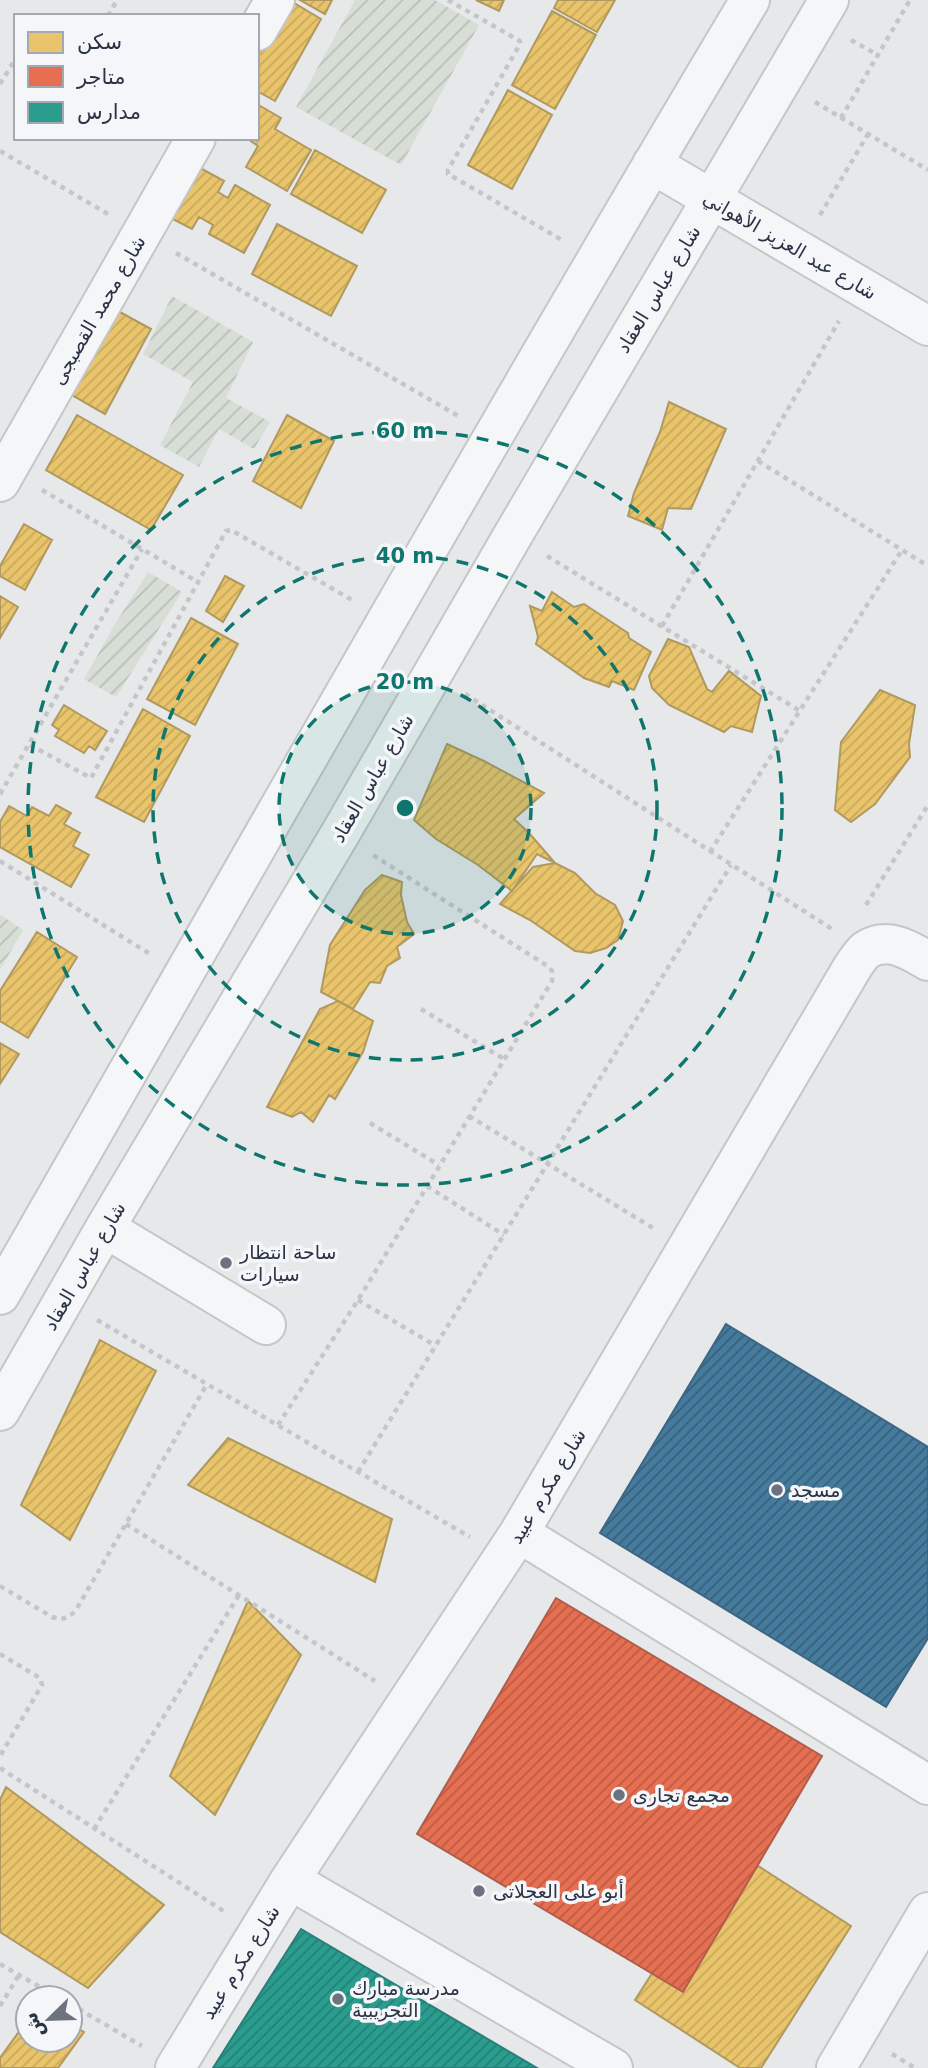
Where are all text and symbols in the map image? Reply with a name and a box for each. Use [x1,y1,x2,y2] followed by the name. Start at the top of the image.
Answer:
[14,14,259,140] legend
[77,30,122,54] text: سكن
[76,65,126,89] text: متاجر
[77,100,141,124] text: مدارس
[699,186,880,304] street label: شارع عبد العزيز الأهواني
[611,221,705,357] street label: شارع عباس العقاد
[46,231,151,389] street label: شارع محمد القصبجى
[376,419,434,443] text: 60 m
[376,544,434,568] text: 40 m
[376,670,434,694] text: 20 m
[326,710,419,847] street label: شارع عباس العقاد
[393,796,417,820] centre of rings
[38,1198,131,1335] street label: شارع عباس العقاد
[239,1241,337,1286] place label: ساحة انتظار سيارات
[218,1255,234,1271] marker: ساحة انتظار سيارات
[504,1425,591,1548] street label: شارع مكرم عبيد
[791,1479,840,1501] place label: مسجد
[769,1482,785,1498] marker: مسجد
[633,1784,730,1807] place label: مجمع تجارى
[611,1787,627,1803] marker: مجمع تجارى
[493,1879,624,1903] place label: أبو على العجلاتى
[471,1883,487,1899] marker: أبو على العجلاتى
[196,1901,285,2023] street label: شارع مكرم عبيد
[352,1977,460,2022] place label: مدرسة مبارك التجريبية
[14,1984,84,2054] north arrow
[330,1991,346,2007] marker: مدرسة مبارك التجريبية
[18,2009,50,2042] text: ش

